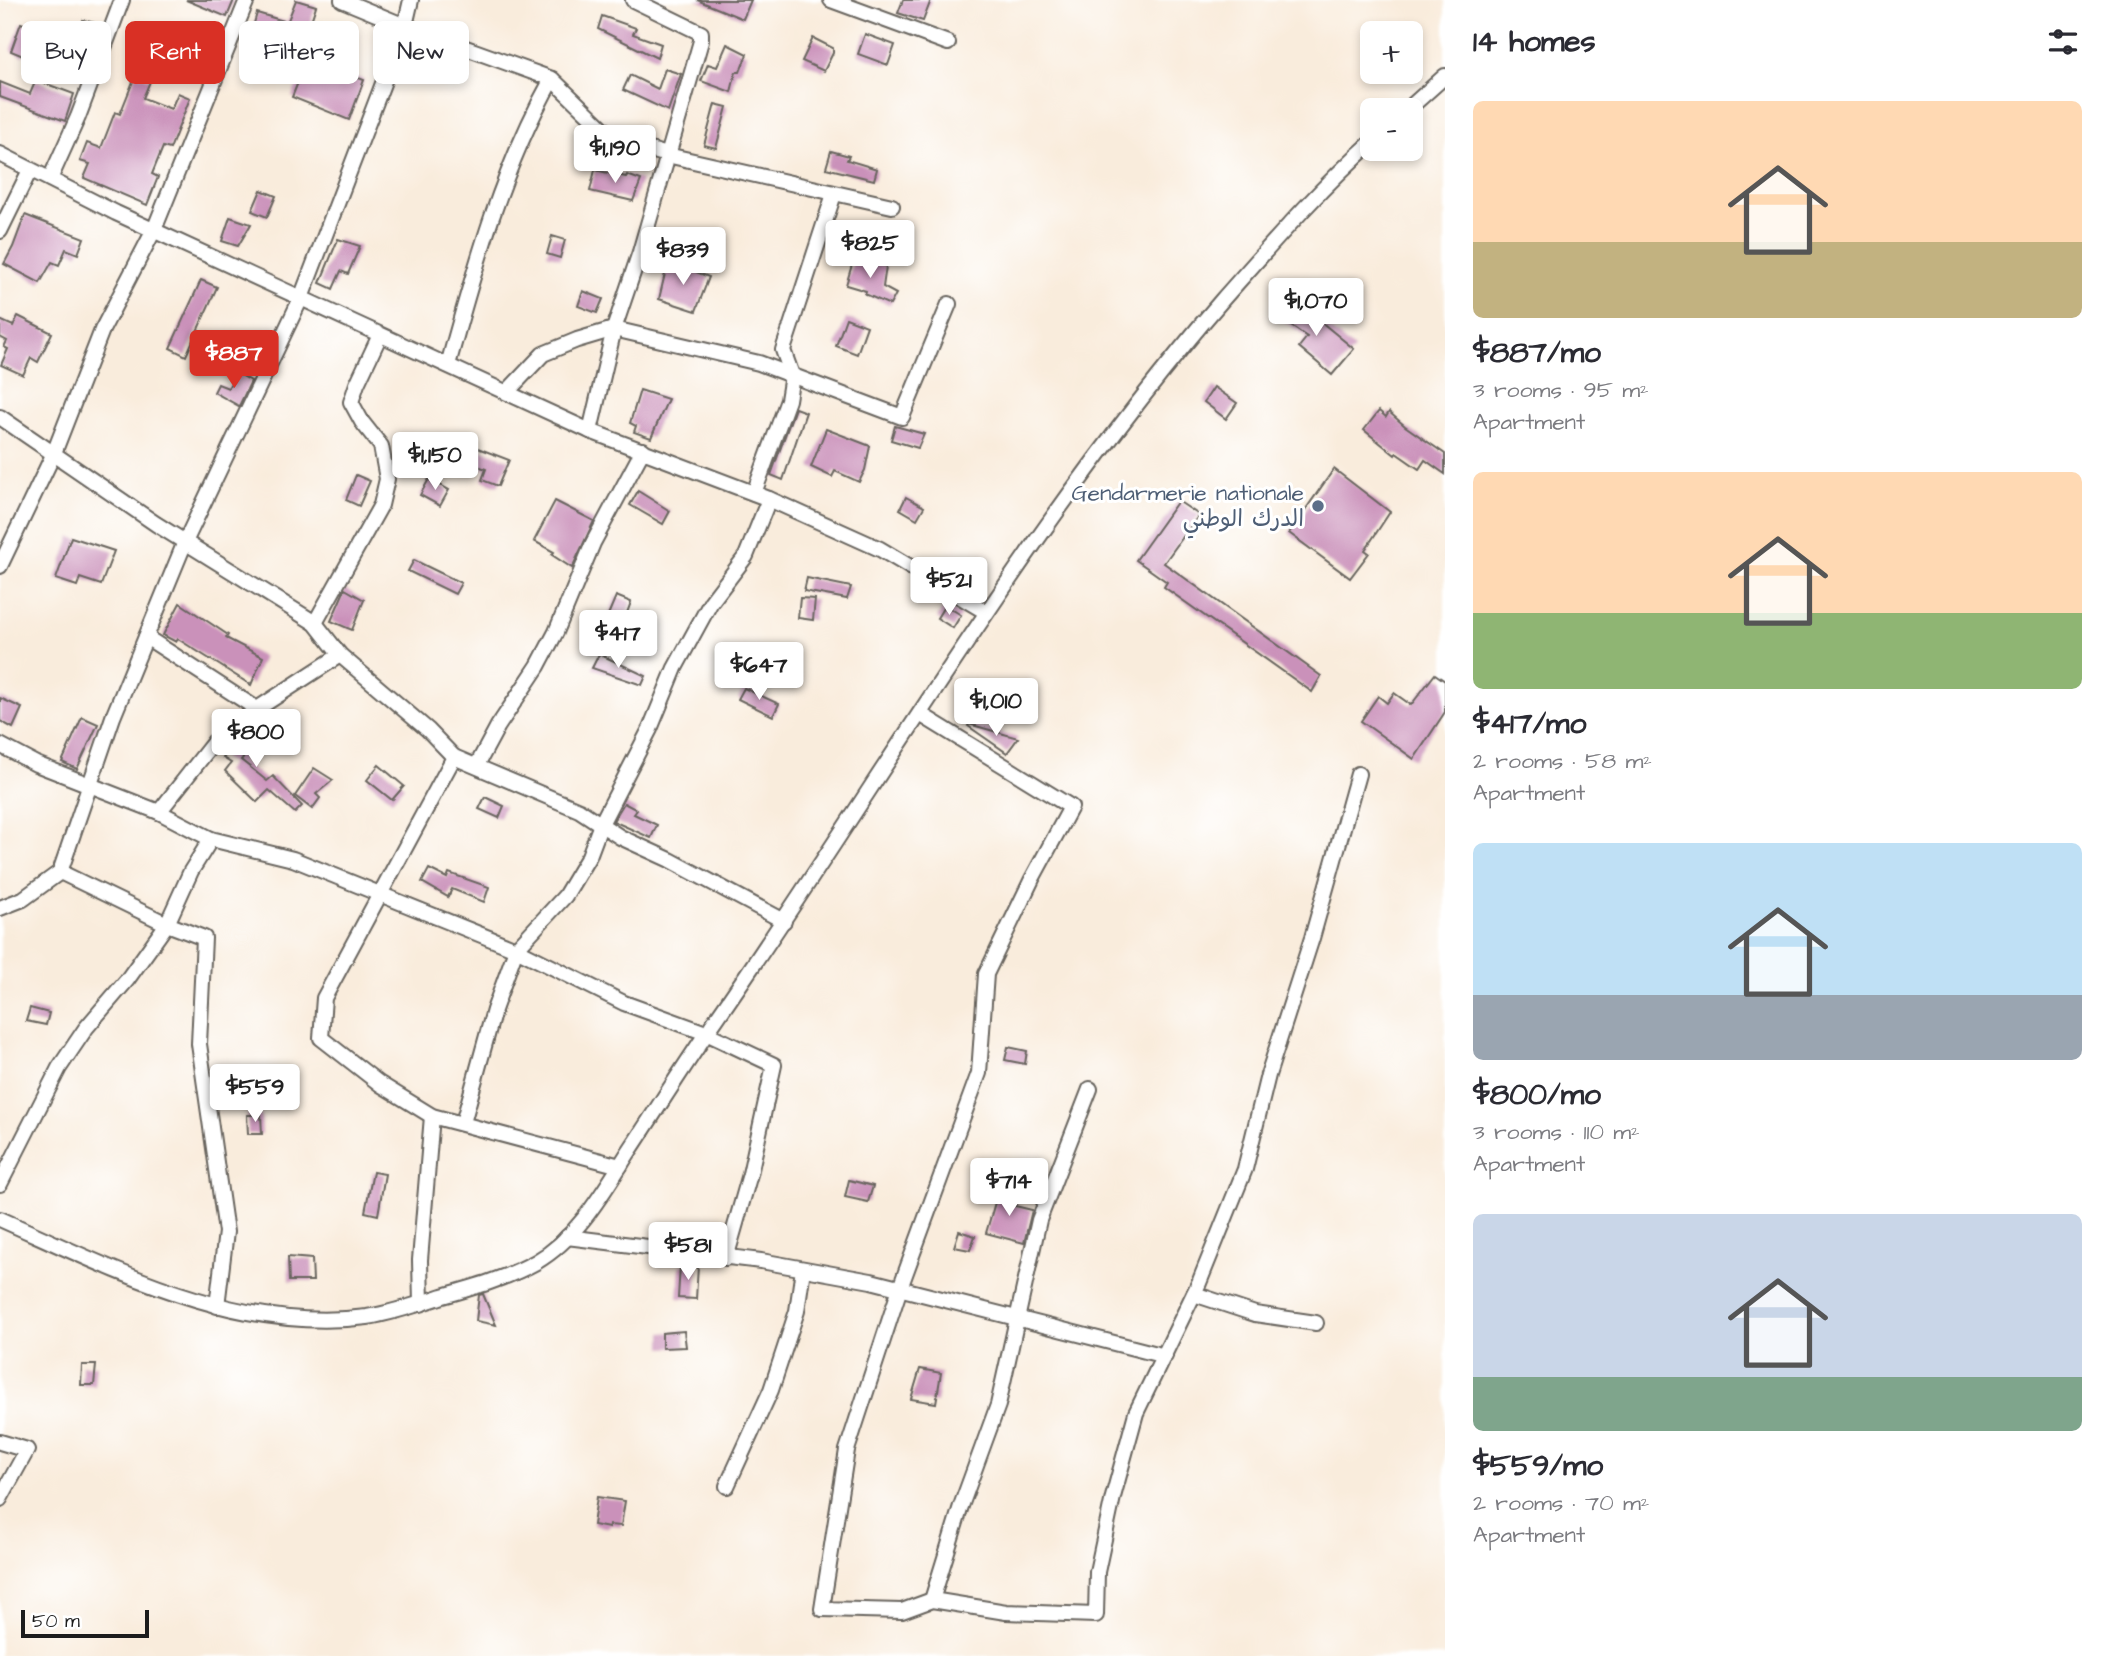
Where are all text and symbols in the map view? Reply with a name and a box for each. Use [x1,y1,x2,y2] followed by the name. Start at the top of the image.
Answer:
[21,21,111,84] chip: Buy
[125,21,225,84] chip: Rent
[239,21,359,84] chip: Filters
[373,21,469,84] chip: New
[1360,21,1423,161] map controls
[1360,21,1423,84] button: +
[1473,21,1596,63] text: 14 homes
[2044,23,2082,61] icon: filters
[1360,98,1423,161] button: −
[558,125,672,185] pin: $1,190
[590,132,640,164] text: $1,190
[1715,147,1841,273] icon: home
[829,220,911,280] pin: $825
[841,227,899,259] text: $825
[642,228,724,287] pin: $839
[657,234,709,266] text: $839
[1259,278,1373,338] pin: $1,070
[1284,285,1348,317] text: $1,070
[193,330,275,390] pin: $887
[1473,332,1601,374] text: $887/mo
[206,337,262,369] text: $887
[1473,374,1649,406] text: 3 rooms · 95 m²
[1473,406,1585,438] text: Apartment
[378,433,492,492] pin: $1,150
[408,439,462,471] text: $1,150
[1072,477,1304,539] place label: Gendarmerie nationale الدرك الوطني
[1310,498,1326,514] marker: Gendarmerie nationale الدرك الوطني
[1715,518,1841,644] icon: home
[908,558,990,617] pin: $521
[926,564,972,596] text: $521
[577,610,659,670] pin: $417
[595,617,641,649] text: $417
[718,642,800,702] pin: $647
[730,649,788,681] text: $647
[939,678,1053,738] pin: $1,010
[970,685,1022,717] text: $1,010
[1473,703,1586,745] text: $417/mo
[215,710,297,769] pin: $800
[228,716,284,748] text: $800
[1473,745,1652,777] text: 2 rooms · 58 m²
[1473,777,1585,809] text: Apartment
[1715,889,1841,1015] icon: home
[214,1064,296,1124] pin: $559
[226,1071,284,1103] text: $559
[1473,1074,1601,1116] text: $800/mo
[1473,1116,1640,1148] text: 3 rooms · 110 m²
[1473,1148,1585,1180] text: Apartment
[968,1158,1050,1218] pin: $714
[986,1165,1032,1197] text: $714
[647,1222,729,1282] pin: $581
[665,1229,711,1261] text: $581
[1715,1260,1841,1386] icon: home
[1473,1445,1603,1487] text: $559/mo
[1473,1487,1649,1519] text: 2 rooms · 70 m²
[1473,1519,1585,1551] text: Apartment
[21,1607,149,1639] scale bar
[32,1608,80,1635] text: 50 m

